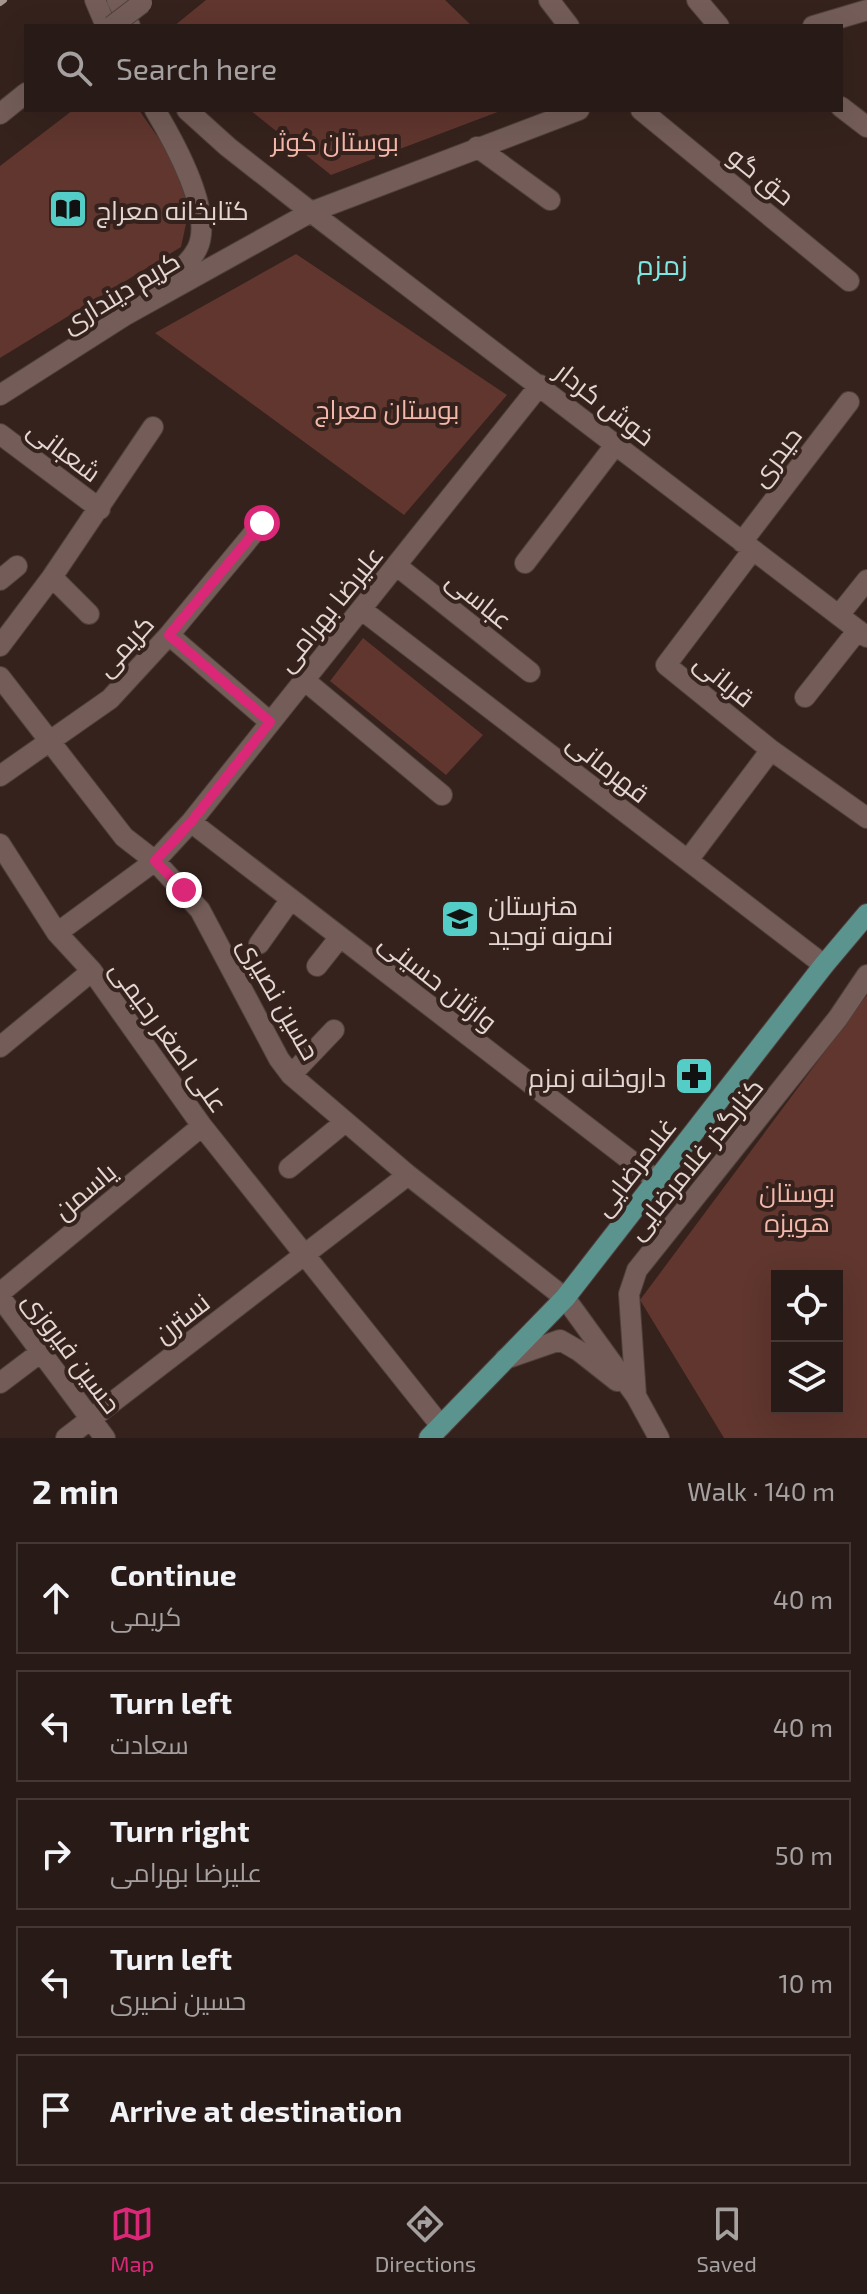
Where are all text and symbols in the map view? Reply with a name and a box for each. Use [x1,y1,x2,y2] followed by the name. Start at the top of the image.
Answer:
[24,24,843,112] search box
[52,46,96,90] icon: search
[116,50,277,86] text: Search here
[269,125,399,157] park label: بوستان کوثر
[721,139,801,213] street label: حق گو
[47,188,89,230] library icon: کتابخانه معراج
[96,194,249,228] place label: کتابخانه معراج
[55,244,187,342] street label: کریم دینداری
[636,247,688,285] district label: زمزم
[547,353,662,453] street label: خوش کردار
[314,393,460,427] park label: بوستان معراج
[21,413,108,489] street label: شعبانی
[743,420,808,492] street label: حیدری
[244,505,280,541] route start
[269,539,390,678] street label: علیرضا بهرامی
[440,563,519,636] street label: عباسی
[89,608,161,683] street label: کریمی
[688,646,761,714] street label: قربانی
[561,726,656,810] street label: قهرمانی
[166,872,202,908] route end
[488,889,613,951] place label: هنرستان نمونه توحید
[439,898,481,940] school or university icon: هنرستان نمونه توحید
[373,925,504,1038] street label: وارثان حسینی
[231,931,327,1066] street label: حسین نصیری
[103,954,235,1119] street label: علی اصغر رحیمی
[673,1055,715,1097] pharmacy icon: داروخانه زمزم
[528,1061,666,1096] place label: داروخانه زمزم
[619,1071,769,1245] street label: کنارگذر غلامرضایی
[586,1111,682,1221] street label: غلامرضایی
[47,1155,123,1226] street label: یاسمن
[759,1176,835,1238] park label: بوستان هویزه
[771,1270,843,1414] map controls
[771,1270,843,1342] button: locate
[16,1285,129,1420] street label: حسین فیروزی
[147,1286,216,1349] street label: نسترن
[771,1342,843,1414] button: layers
[32,1470,119,1511] text: 2 min
[687,1475,835,1506] text: Walk · 140 m
[110,1556,237,1592] text: Continue
[34,1576,78,1620] icon: ahead
[773,1583,833,1614] text: 40 m
[110,1600,182,1631] text: کریمی
[110,1684,232,1720] text: Turn left
[34,1704,78,1748] icon: left
[773,1711,833,1742] text: 40 m
[110,1728,189,1759] text: سعادت
[110,1812,250,1848] text: Turn right
[34,1832,78,1876] icon: right
[775,1839,833,1870] text: 50 m
[110,1856,262,1887] text: علیرضا بهرامی
[110,1940,232,1976] text: Turn left
[34,1960,78,2004] icon: left
[778,1967,833,1998] text: 10 m
[110,1984,246,2015] text: حسین نصیری
[34,2088,78,2132] icon: arrive
[110,2092,402,2128] text: Arrive at destination
[110,2202,154,2276] tab: Map
[375,2202,476,2276] tab: Directions
[696,2202,757,2276] tab: Saved

